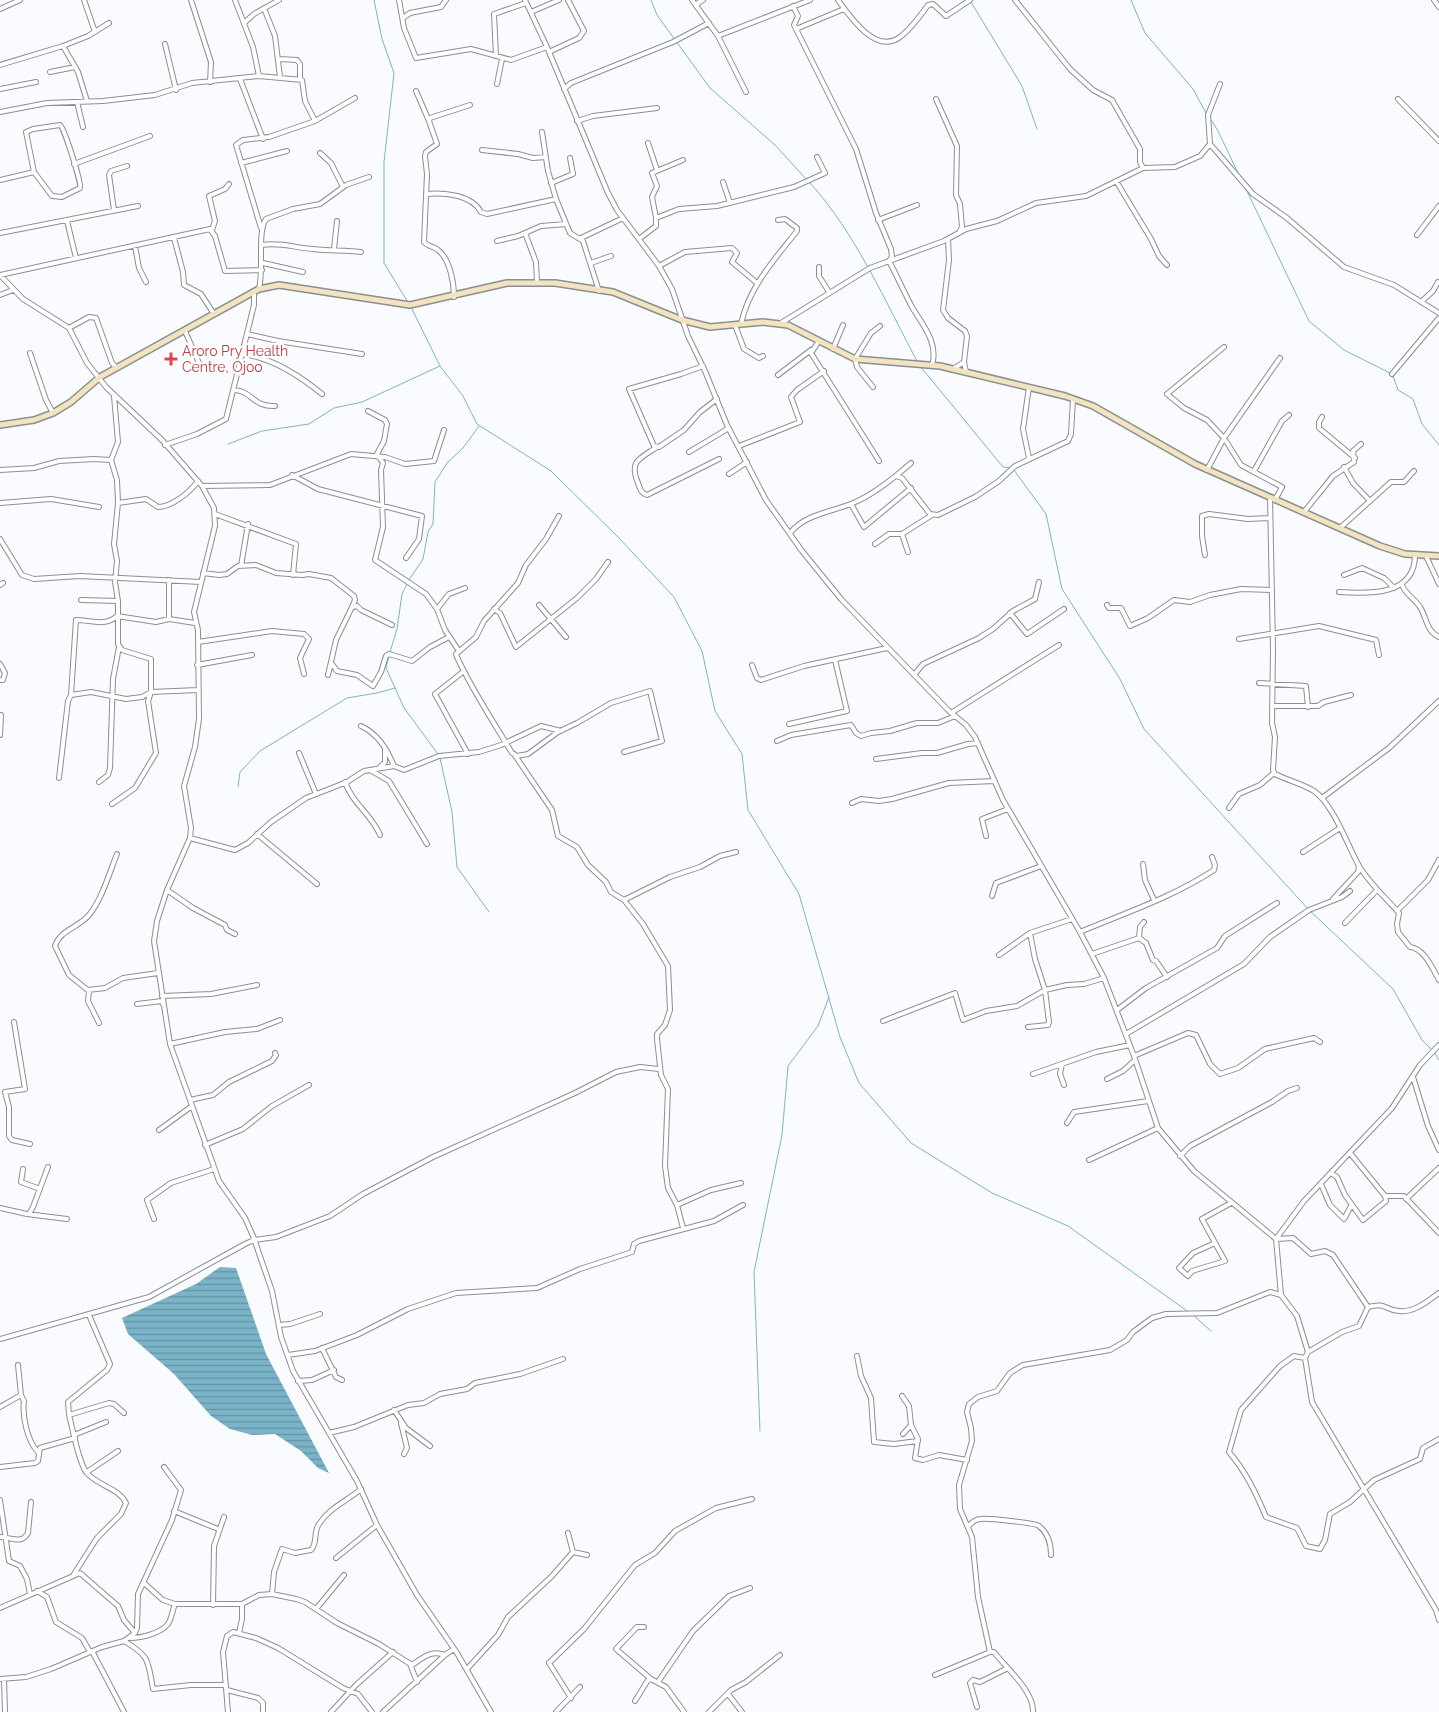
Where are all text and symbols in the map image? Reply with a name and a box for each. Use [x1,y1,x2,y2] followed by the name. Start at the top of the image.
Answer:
[182,343,288,375] place label: Aroro Pry Health Centre, Ojoo
[164,352,178,366] marker: Aroro Pry Health Centre, Ojoo

